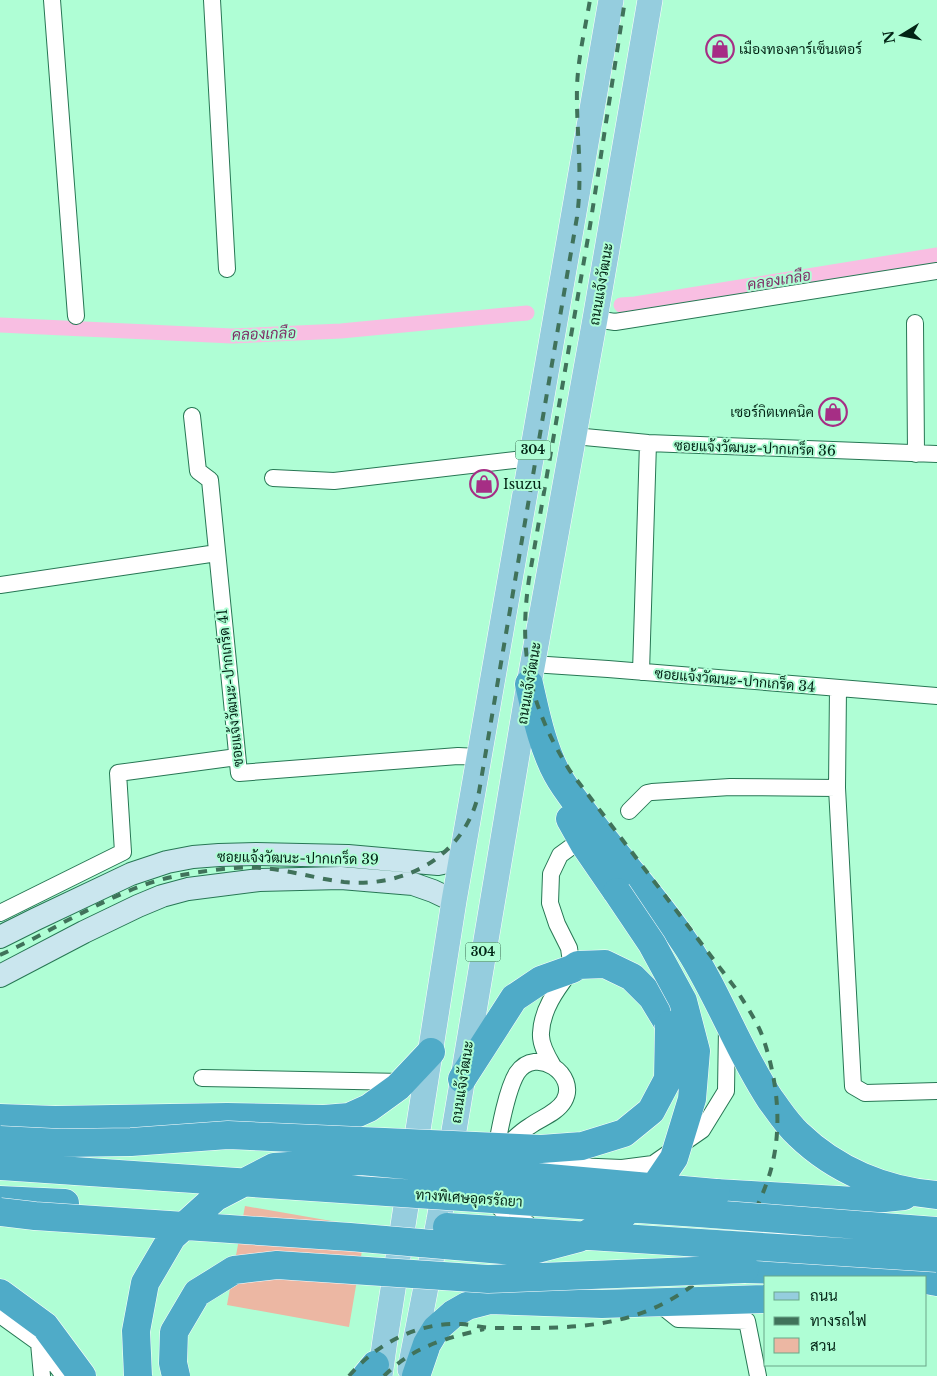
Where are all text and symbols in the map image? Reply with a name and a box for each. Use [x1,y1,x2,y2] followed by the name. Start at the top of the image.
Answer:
[877,10,927,60] north arrow
[879,29,899,45] text: N
[705,34,735,64] shop icon: เมืองทองคาร์เซ็นเตอร์
[739,40,862,58] place label: เมืองทองคาร์เซ็นเตอร์
[585,241,617,327] street label: ถนนแจ้งวัฒนะ
[746,265,812,294] water label: คลองเกลือ
[232,323,297,344] water label: คลองเกลือ
[818,397,848,427] shop icon: เซอร์กิตเทคนิค
[730,403,814,421] place label: เซอร์กิตเทคนิค
[674,436,836,460] street label: ซอยแจ้งวัฒนะ-ปากเกร็ด 36
[516,440,550,460] road number: 304
[469,469,499,499] shop icon: Isuzu
[503,475,542,493] place label: Isuzu
[213,608,247,768] street label: ซอยแจ้งวัฒนะ-ปากเกร็ด 41
[513,640,545,726] street label: ถนนแจ้งวัฒนะ
[654,664,816,696] street label: ซอยแจ้งวัฒนะ-ปากเกร็ด 34
[217,848,379,868] street label: ซอยแจ้งวัฒนะ-ปากเกร็ด 39
[466,942,500,962] road number: 304
[447,1039,477,1125] street label: ถนนแจ้งวัฒนะ
[415,1185,523,1212] street label: ทางพิเศษอุดรรัถยา
[764,1276,927,1366] legend
[810,1286,838,1305] text: ถนน
[810,1311,867,1330] text: ทางรถไฟ
[810,1336,836,1355] text: สวน

